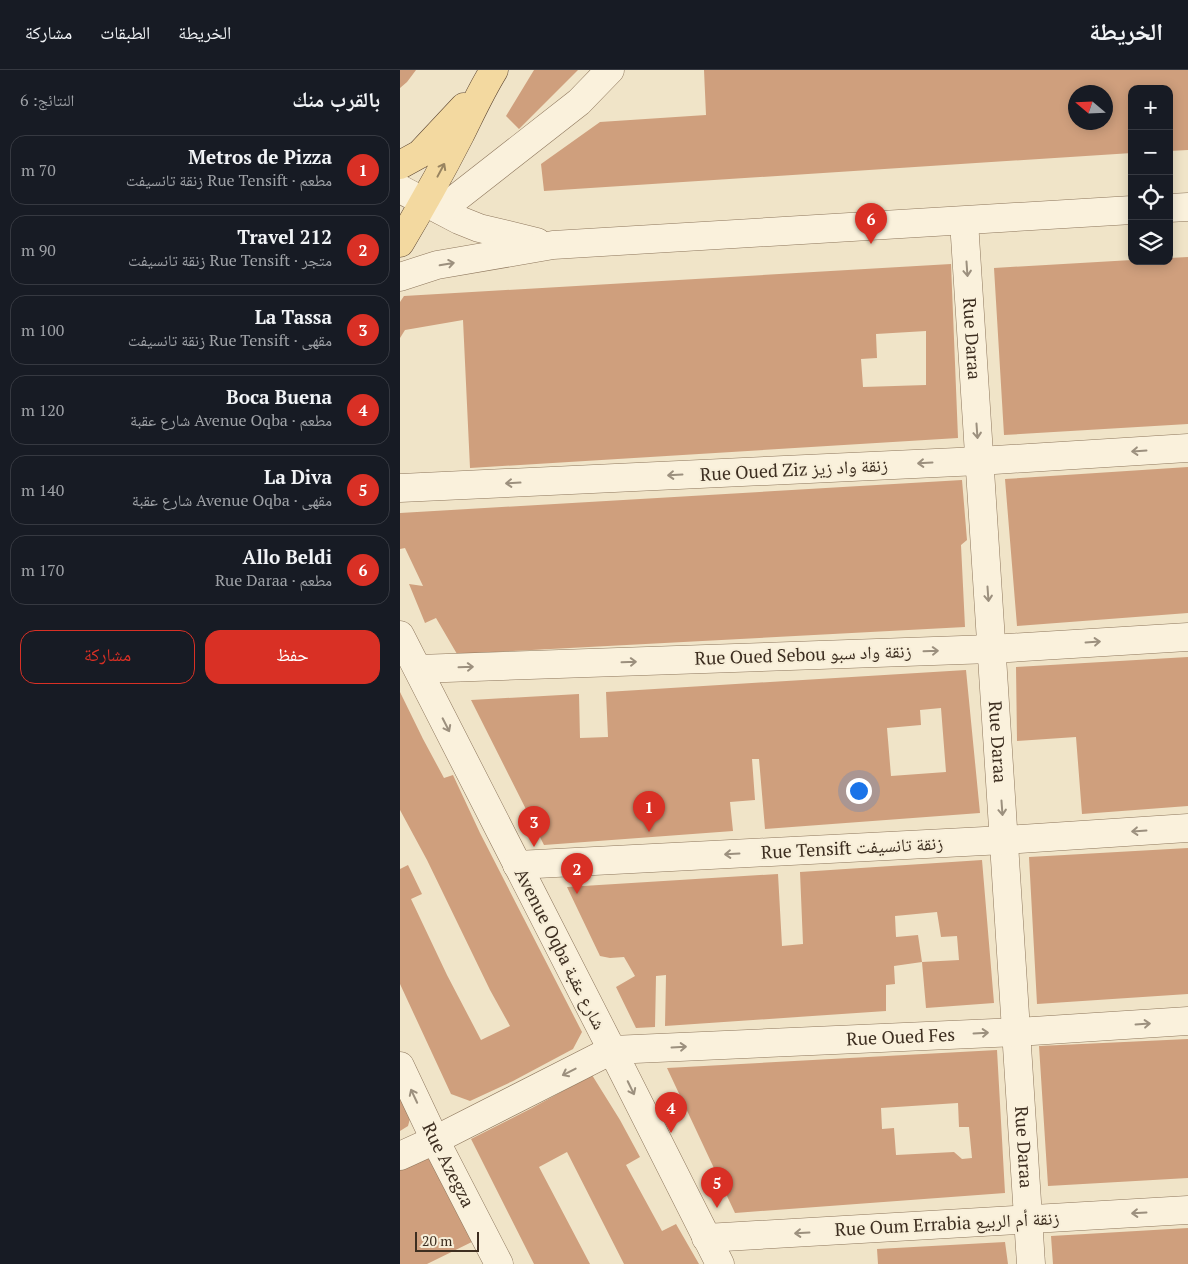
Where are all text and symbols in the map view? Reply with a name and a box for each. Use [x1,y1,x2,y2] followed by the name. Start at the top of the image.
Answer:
[1089,15,1163,47] text: الخريطة
[25,20,72,44] text: مشاركة
[100,20,150,44] text: الطبقات
[178,20,231,44] text: الخريطة
[292,85,380,113] text: بالقرب منك
[1068,85,1113,130] north arrow
[1128,85,1173,265] map controls
[1128,85,1173,130] button: +
[20,89,74,111] text: النتائج: 6
[1128,130,1173,175] button: −
[188,144,332,169] text: Metros de Pizza
[21,159,56,181] text: 70 m
[358,159,368,181] text: 1
[436,163,446,178] one-way arrow
[126,169,332,191] text: مطعم · Rue Tensift زنقة تانسيفت
[1128,175,1173,220] button: locate
[855,203,887,244] pin: 6
[1128,220,1173,265] button: layers
[237,224,332,249] text: 212 Travel
[21,239,56,261] text: 90 m
[358,239,368,261] text: 2
[128,249,332,271] text: متجر · Rue Tensift زنقة تانسيفت
[438,258,454,268] one-way arrow
[963,261,972,277] one-way arrow
[958,297,987,380] street label: Rue Daraa
[255,304,332,329] text: La Tassa
[21,319,64,341] text: 100 m
[358,319,368,341] text: 3
[128,329,332,351] text: مقهى · Rue Tensift زنقة تانسيفت
[226,384,332,409] text: Boca Buena
[21,399,64,421] text: 120 m
[358,399,368,421] text: 4
[130,409,332,431] text: مطعم · Avenue Oqba شارع عقبة
[973,423,982,439] one-way arrow
[1132,446,1148,455] one-way arrow
[699,452,889,486] street label: Rue Oued Ziz زنقة واد زيز
[917,459,933,468] one-way arrow
[264,464,332,489] text: La Diva
[667,471,683,480] one-way arrow
[505,478,521,487] one-way arrow
[21,479,64,501] text: 140 m
[358,479,368,501] text: 5
[132,489,332,511] text: مقهى · Avenue Oqba شارع عقبة
[243,544,332,569] text: Allo Beldi
[21,559,64,581] text: 170 m
[358,559,368,581] text: 6
[215,569,332,591] text: مطعم · Rue Daraa
[983,585,992,601] one-way arrow
[20,630,195,684] button: مشاركة
[205,630,380,684] button: حفظ
[694,638,912,670] street label: Rue Oued Sebou زنقة واد سبو
[1085,638,1101,647] one-way arrow
[922,646,939,656] one-way arrow
[621,657,637,666] one-way arrow
[458,663,474,672] one-way arrow
[984,700,1013,784] street label: Rue Daraa
[442,717,451,732] one-way arrow
[846,778,872,804] your location
[633,791,665,832] pin: 1
[997,800,1006,816] one-way arrow
[518,806,550,847] pin: 3
[1132,827,1148,836] one-way arrow
[760,830,944,864] street label: Rue Tensift زنقة تانسيفت
[725,850,741,859] one-way arrow
[561,853,593,894] pin: 2
[510,864,612,1033] street label: Avenue Oqba شارع عقبة
[1135,1019,1151,1028] one-way arrow
[846,1022,956,1051] street label: Rue Oued Fes
[973,1029,989,1038] one-way arrow
[670,1042,686,1051] one-way arrow
[562,1068,577,1077] one-way arrow
[627,1080,636,1095] one-way arrow
[409,1089,418,1104] one-way arrow
[655,1092,687,1133] pin: 4
[1010,1105,1039,1189] street label: Rue Daraa
[417,1118,481,1211] street label: Rue Azegza
[701,1167,733,1208] pin: 5
[834,1205,1060,1242] street label: Rue Oum Errabia زنقة أم الربيع
[1132,1208,1148,1217] one-way arrow
[795,1228,811,1237] one-way arrow
[415,1229,479,1252] scale bar
[422,1231,452,1250] text: 20 m

